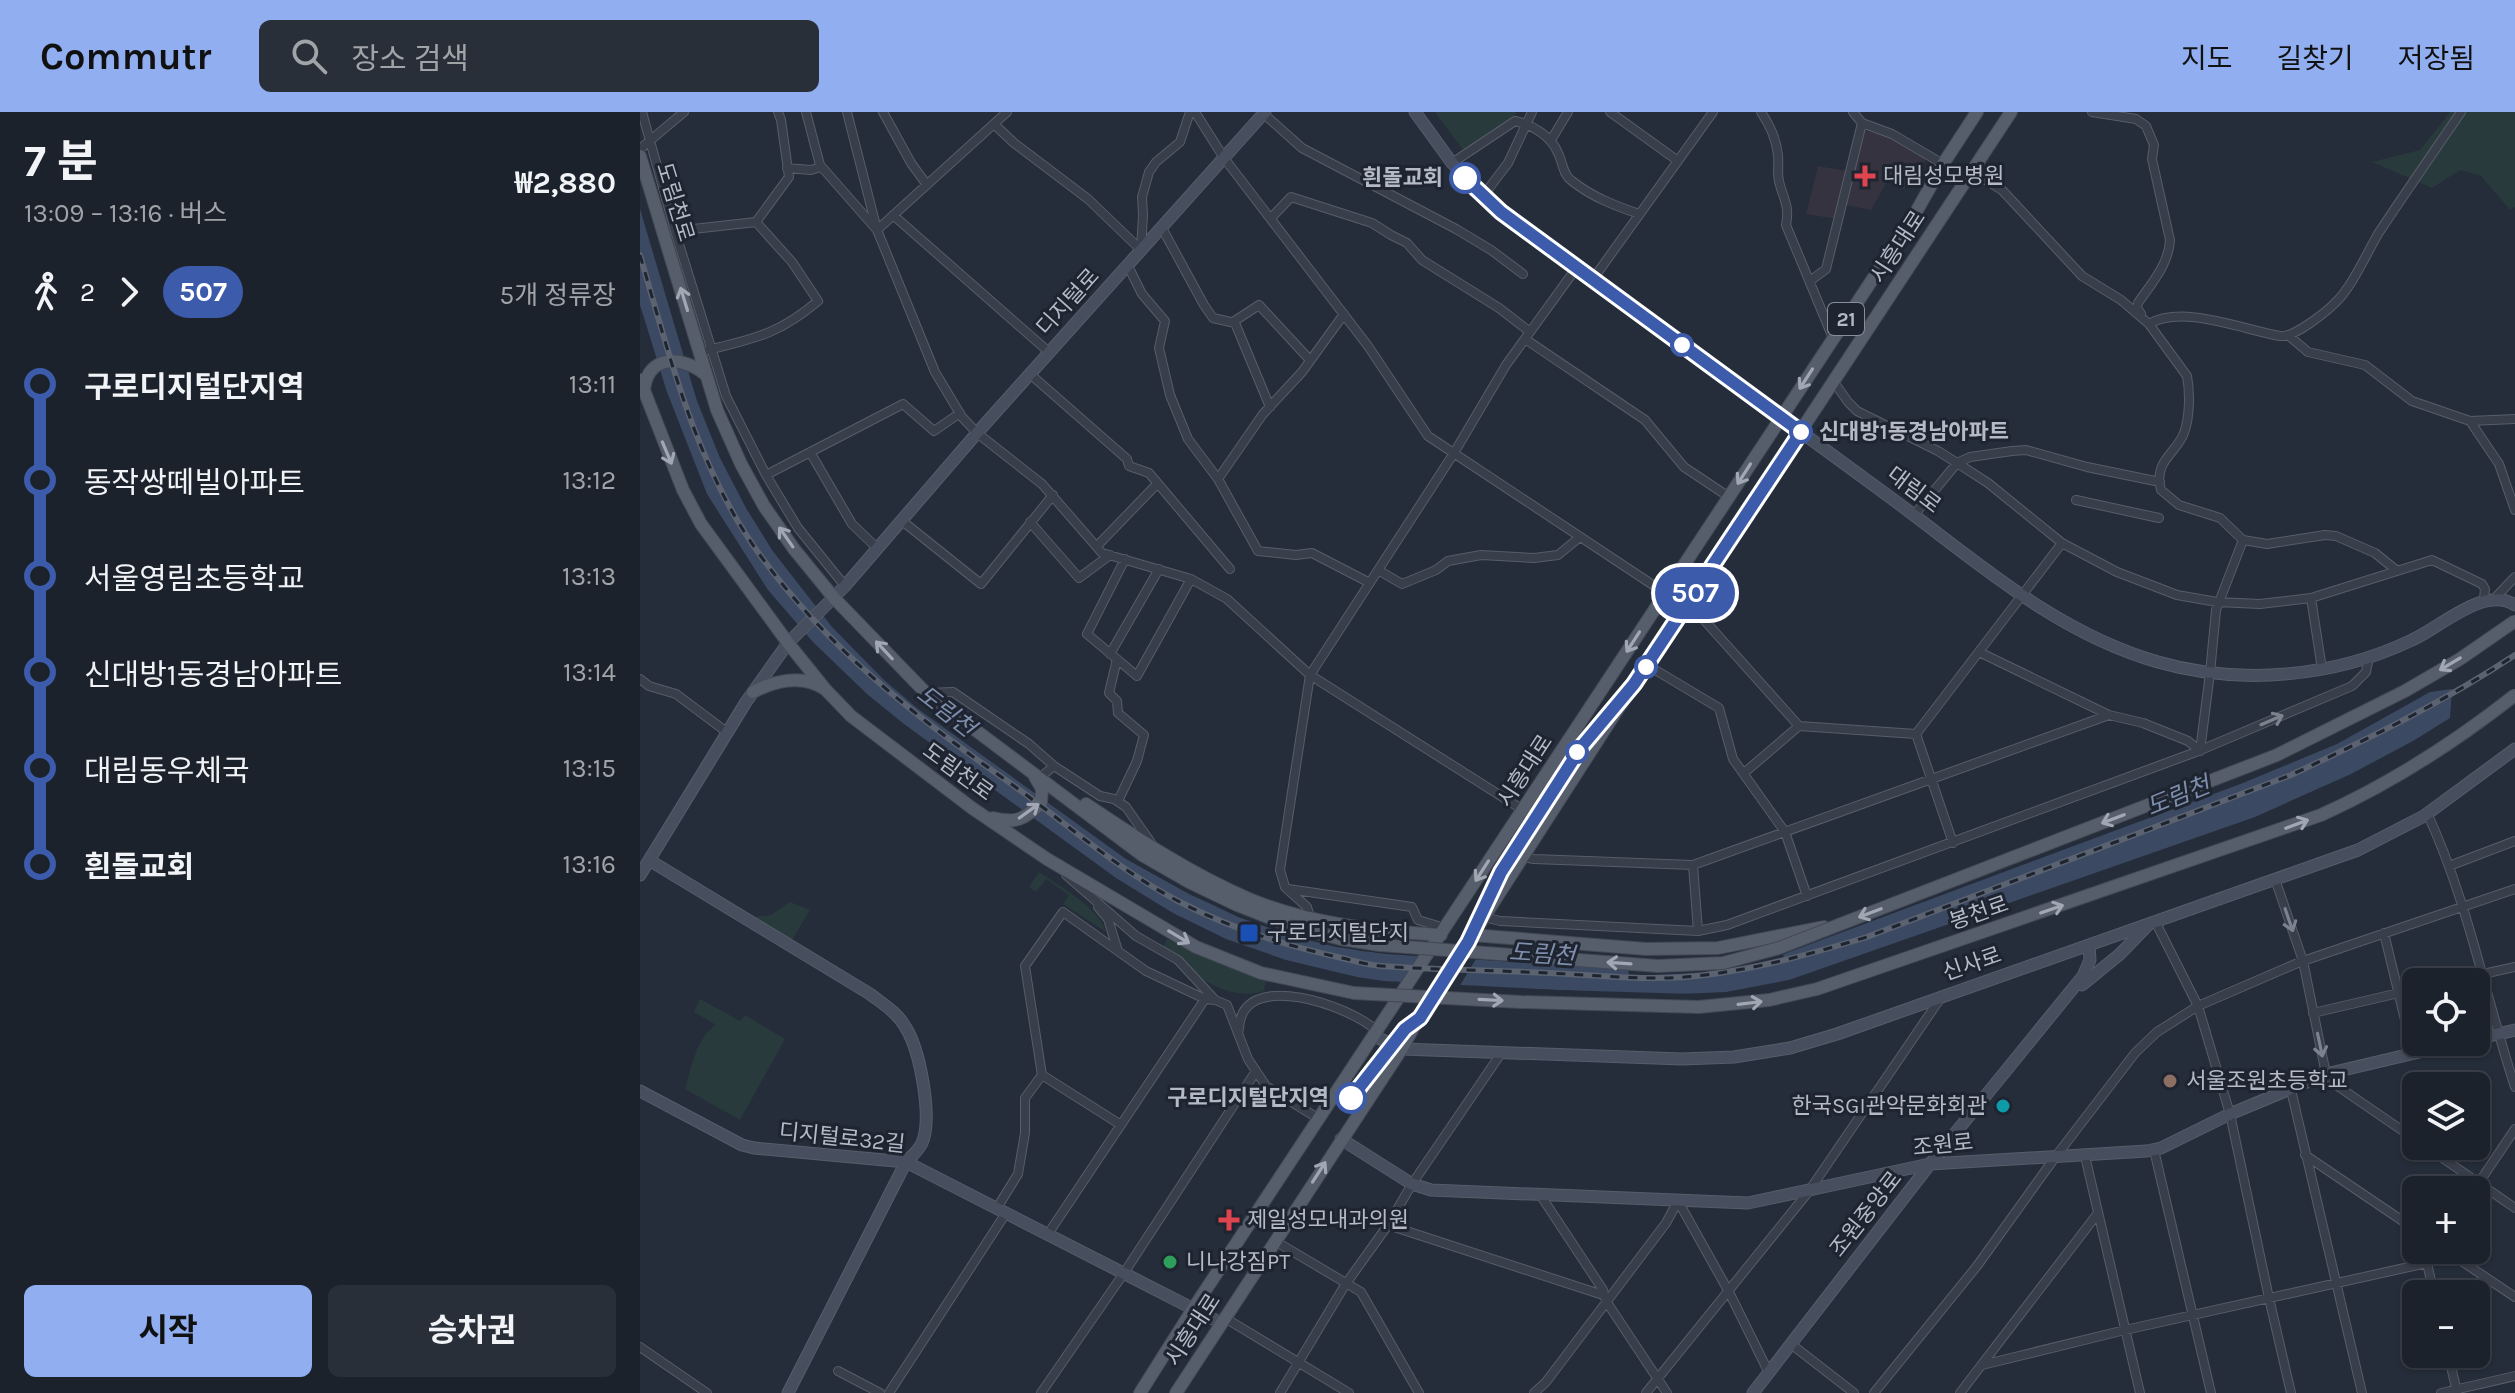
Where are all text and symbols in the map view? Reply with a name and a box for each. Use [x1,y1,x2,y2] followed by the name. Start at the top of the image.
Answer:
[259,20,819,92] search box
[40,34,211,79] text: Commutr
[287,34,331,78] icon: search
[351,41,469,77] text: 장소 검색
[2181,42,2232,75] text: 지도
[2276,42,2354,75] text: 길찾기
[2398,42,2475,75] text: 저장됨
[24,136,98,187] text: 7 분
[651,159,699,245] street label: 도림천로
[1450,163,1480,193] marker: 흰돌교회
[1883,163,2004,189] place label: 대림성모병원
[515,165,616,201] text: ₩2,880
[1362,165,1443,191] place label: 흰돌교회
[1854,165,1876,187] marker: 대림성모병원
[24,198,227,229] text: 13:09 – 13:16 · 버스
[1865,206,1931,288] street label: 시흥대로
[1031,263,1105,341] street label: 디지털로
[24,270,68,314] icon: walk
[107,270,151,314] icon: forward
[179,275,227,308] text: 507
[80,277,95,308] text: 2
[499,280,616,311] text: 5개 정류장
[675,287,690,312] one-way arrow
[1828,303,1864,335] road number: 21
[1671,334,1693,356] unlabelled marker
[1798,368,1815,390] one-way arrow
[84,369,305,405] text: 구로디지털단지역
[569,369,616,400] text: 13:11
[1819,419,2009,445] place label: 신대방1동경남아파트
[1790,421,1812,443] marker: 신대방1동경남아파트
[661,440,676,465] one-way arrow
[1882,461,1946,519] street label: 대림로
[1736,462,1752,485] one-way arrow
[84,465,305,501] text: 동작쌍떼빌아파트
[562,465,616,496] text: 13:12
[777,526,794,548] one-way arrow
[84,561,305,597] text: 서울영림초등학교
[562,561,616,592] text: 13:13
[1649,567,1741,619] line badge: 507
[1671,576,1719,609] text: 507
[1625,631,1641,653] one-way arrow
[876,640,894,660] one-way arrow
[1635,656,1657,678] unlabelled marker
[84,657,342,693] text: 신대방1동경남아파트
[563,657,616,688] text: 13:14
[2439,657,2462,673] one-way arrow
[911,680,983,744] water label: 도림천
[2259,711,2283,726] one-way arrow
[1492,730,1558,812] street label: 시흥대로
[918,738,998,806] street label: 도림천로
[1566,741,1588,763] unlabelled marker
[84,753,250,789] text: 대림동우체국
[563,753,616,784] text: 13:15
[2142,770,2217,821] water label: 도림천
[1017,803,1040,820] one-way arrow
[2101,813,2125,827] one-way arrow
[2284,816,2309,830] one-way arrow
[84,849,194,885] text: 흰돌교회
[563,849,616,880] text: 13:16
[1474,860,1491,882] one-way arrow
[1946,891,2012,935] street label: 봉천로
[2039,901,2064,916] one-way arrow
[1858,907,1883,921] one-way arrow
[2283,907,2298,932] one-way arrow
[1267,920,1409,946] place label: 구로디지털단지
[1238,922,1260,944] marker: 구로디지털단지
[1167,929,1190,945] one-way arrow
[1508,938,1579,970] water label: 도림천
[1939,942,2005,986] street label: 신사로
[1606,955,1633,970] one-way arrow
[2402,968,2490,1368] map controls
[2402,968,2490,1056] button: locate
[1477,993,1504,1008] one-way arrow
[1737,995,1763,1010] one-way arrow
[2313,1032,2328,1057] one-way arrow
[2186,1068,2348,1094] place label: 서울조원초등학교
[2161,1072,2179,1090] marker: 서울조원초등학교
[2402,1072,2490,1160] button: layers
[1336,1083,1366,1113] marker: 구로디지털단지역
[1167,1085,1329,1111] place label: 구로디지털단지역
[1791,1093,1987,1119] place label: 한국SGI관악문화회관
[1994,1097,2012,1115] marker: 한국SGI관악문화회관
[778,1118,906,1158] street label: 디지털로32길
[1911,1129,1975,1161] street label: 조원로
[1312,1161,1328,1184] one-way arrow
[1825,1166,1907,1262] street label: 조원중앙로
[2402,1176,2490,1264] button: +
[1247,1207,1409,1233] place label: 제일성모내과의원
[1218,1209,1240,1231] marker: 제일성모내과의원
[1186,1249,1290,1275] place label: 니나강짐PT
[1161,1253,1179,1271] marker: 니나강짐PT
[2402,1280,2490,1368] button: −
[24,1285,312,1377] button: 시작
[328,1285,616,1377] button: 승차권
[1160,1289,1226,1371] street label: 시흥대로

